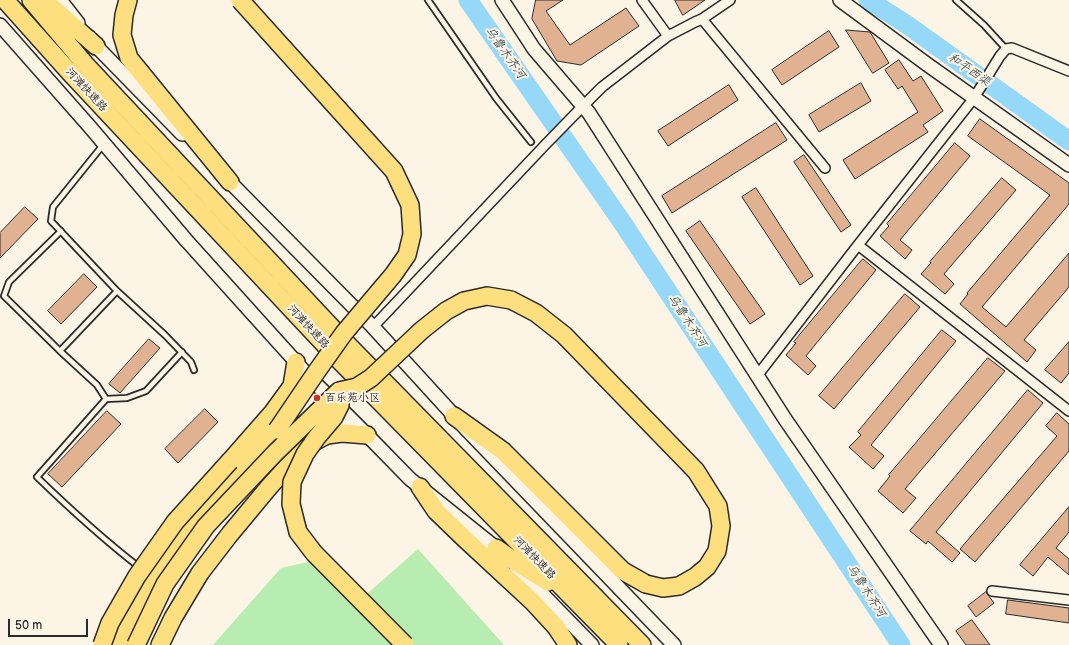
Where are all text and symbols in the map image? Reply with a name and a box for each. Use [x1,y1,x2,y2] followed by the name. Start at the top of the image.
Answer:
[482,24,528,82] water label: 乌鲁木齐河
[945,50,993,90] water label: 和平西渠
[62,65,110,115] street label: 河滩快速路
[665,292,709,350] water label: 乌鲁木齐河
[284,302,332,352] street label: 河滩快速路
[325,391,380,405] place label: 百乐苑小区
[312,393,322,403] marker: 百乐苑小区
[510,534,558,582] street label: 河滩快速路
[844,562,888,620] water label: 乌鲁木齐河
[10,611,90,637] scale bar
[15,618,42,633] text: 50 m

